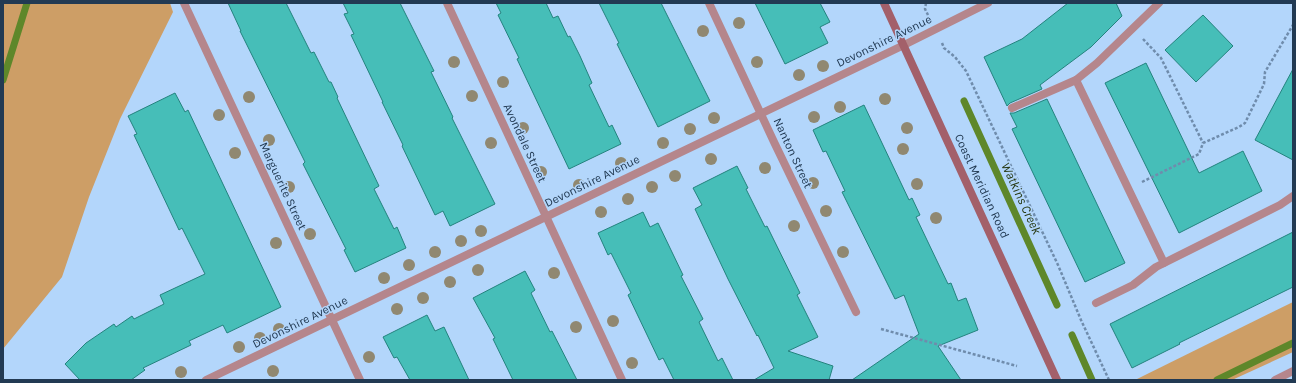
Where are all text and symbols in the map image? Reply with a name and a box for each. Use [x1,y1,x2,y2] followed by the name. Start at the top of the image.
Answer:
[834,12,934,70] street label: Devonshire Avenue
[501,101,550,185] street label: Avondale Street
[771,116,816,191] street label: Nanton Street
[952,132,1012,240] street label: Coast Meridian Road
[256,140,310,233] street label: Marguerite Street
[542,152,642,210] street label: Devonshire Avenue
[998,160,1045,237] water label: Watkins Creek
[250,293,350,351] street label: Devonshire Avenue

